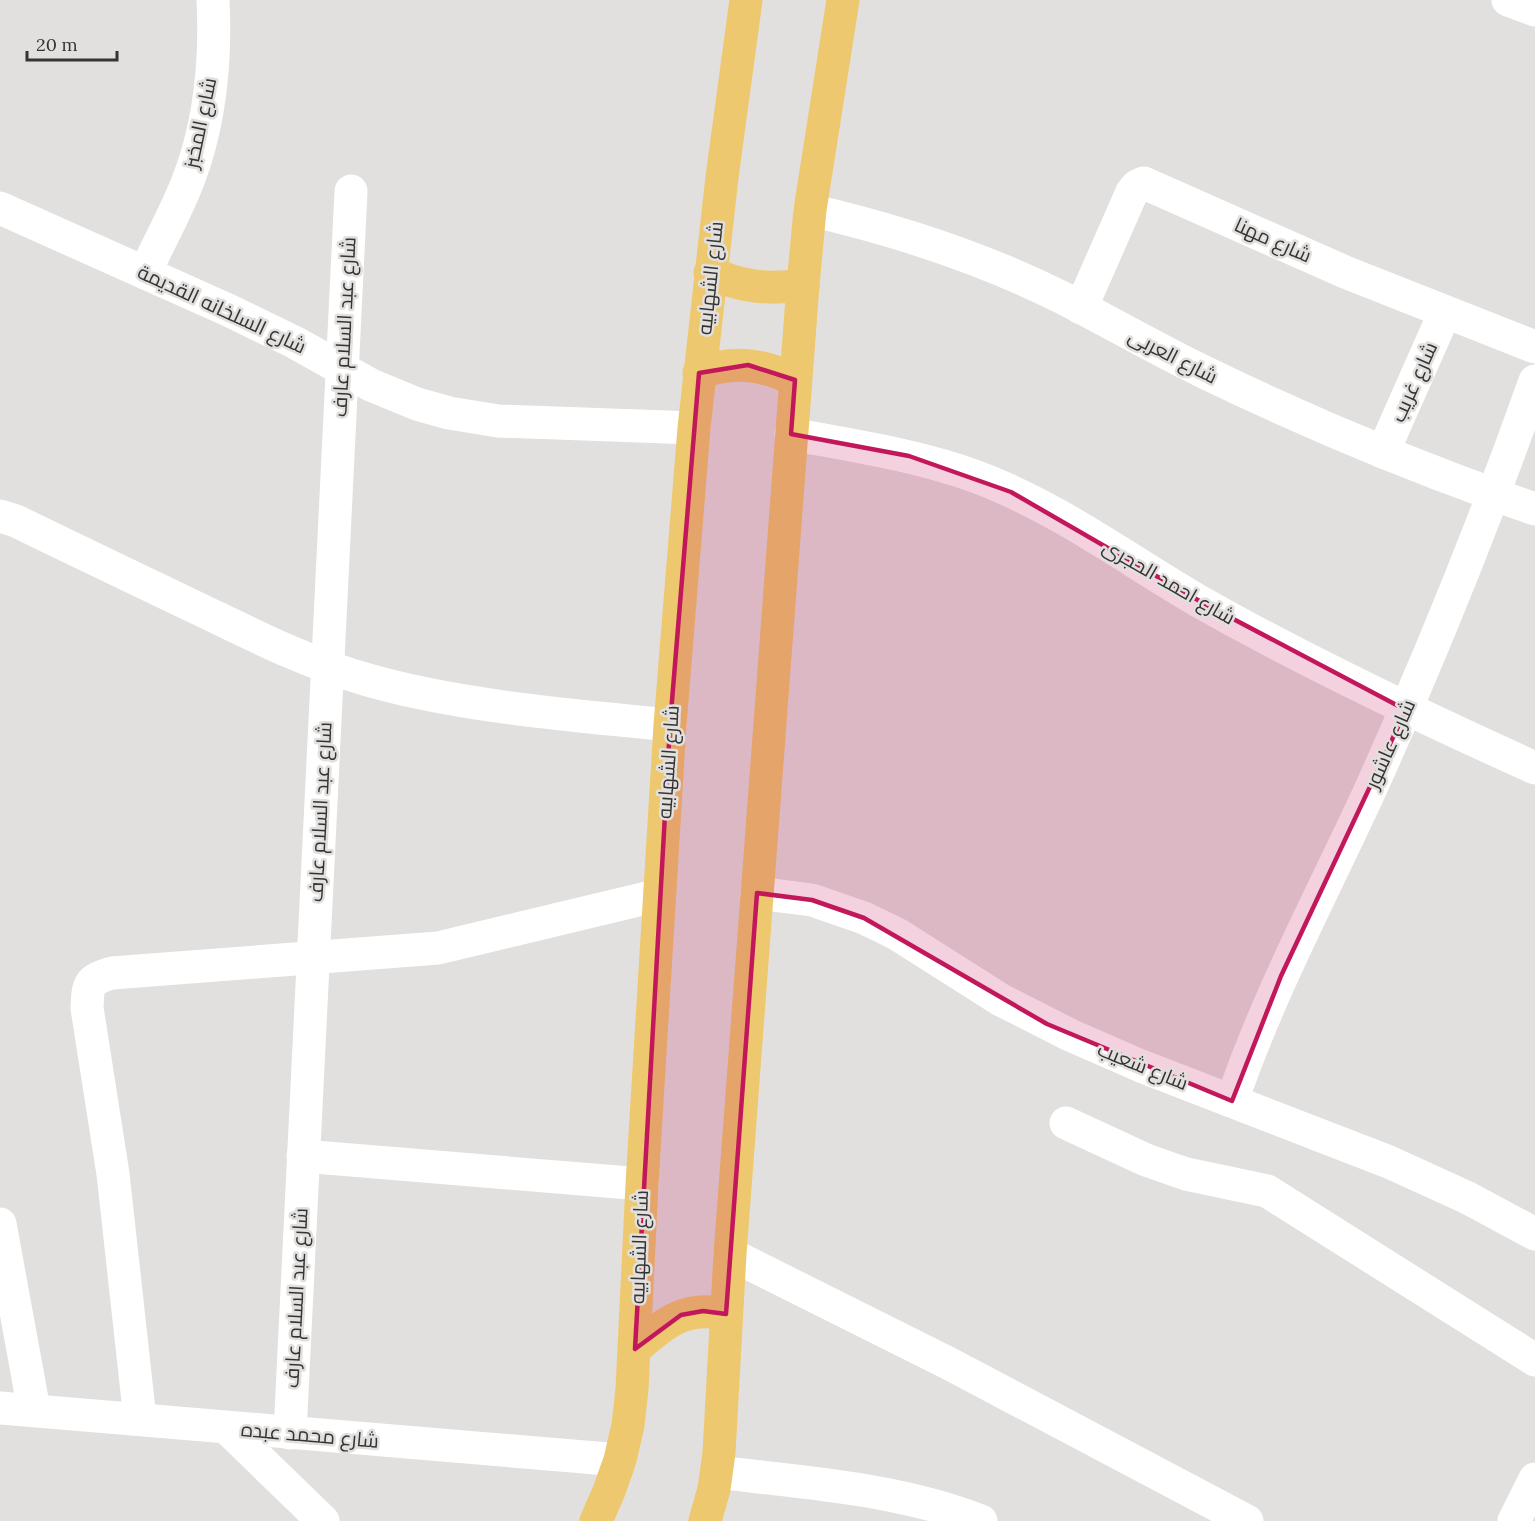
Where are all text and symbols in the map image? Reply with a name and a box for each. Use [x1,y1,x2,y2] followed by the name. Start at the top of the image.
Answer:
[27,24,117,62] scale bar
[36,33,78,56] text: 20 m
[177,75,223,172] street label: شارع المخبز
[1230,211,1316,269] street label: شارع مهنا
[691,220,730,336] street label: شارع الشهابيه
[326,236,363,418] street label: شارع عبد السلام عارف
[133,259,310,360] street label: شارع السلخانه القديمة
[1124,322,1222,390] street label: شارع العربى
[1385,338,1444,427] street label: شارع غريب
[1098,534,1240,631] street label: شارع احمد الحجرى
[1358,695,1422,794] street label: شارع عاشور
[651,704,686,820] street label: شارع الشهابيه
[302,721,339,903] street label: شارع عبد السلام عارف
[1093,1036,1192,1097] street label: شارع شعيب
[624,1190,655,1304] street label: شارع الشهابيه
[278,1207,315,1389] street label: شارع عبد السلام عارف
[240,1416,380,1455] street label: شارع محمد عبده

